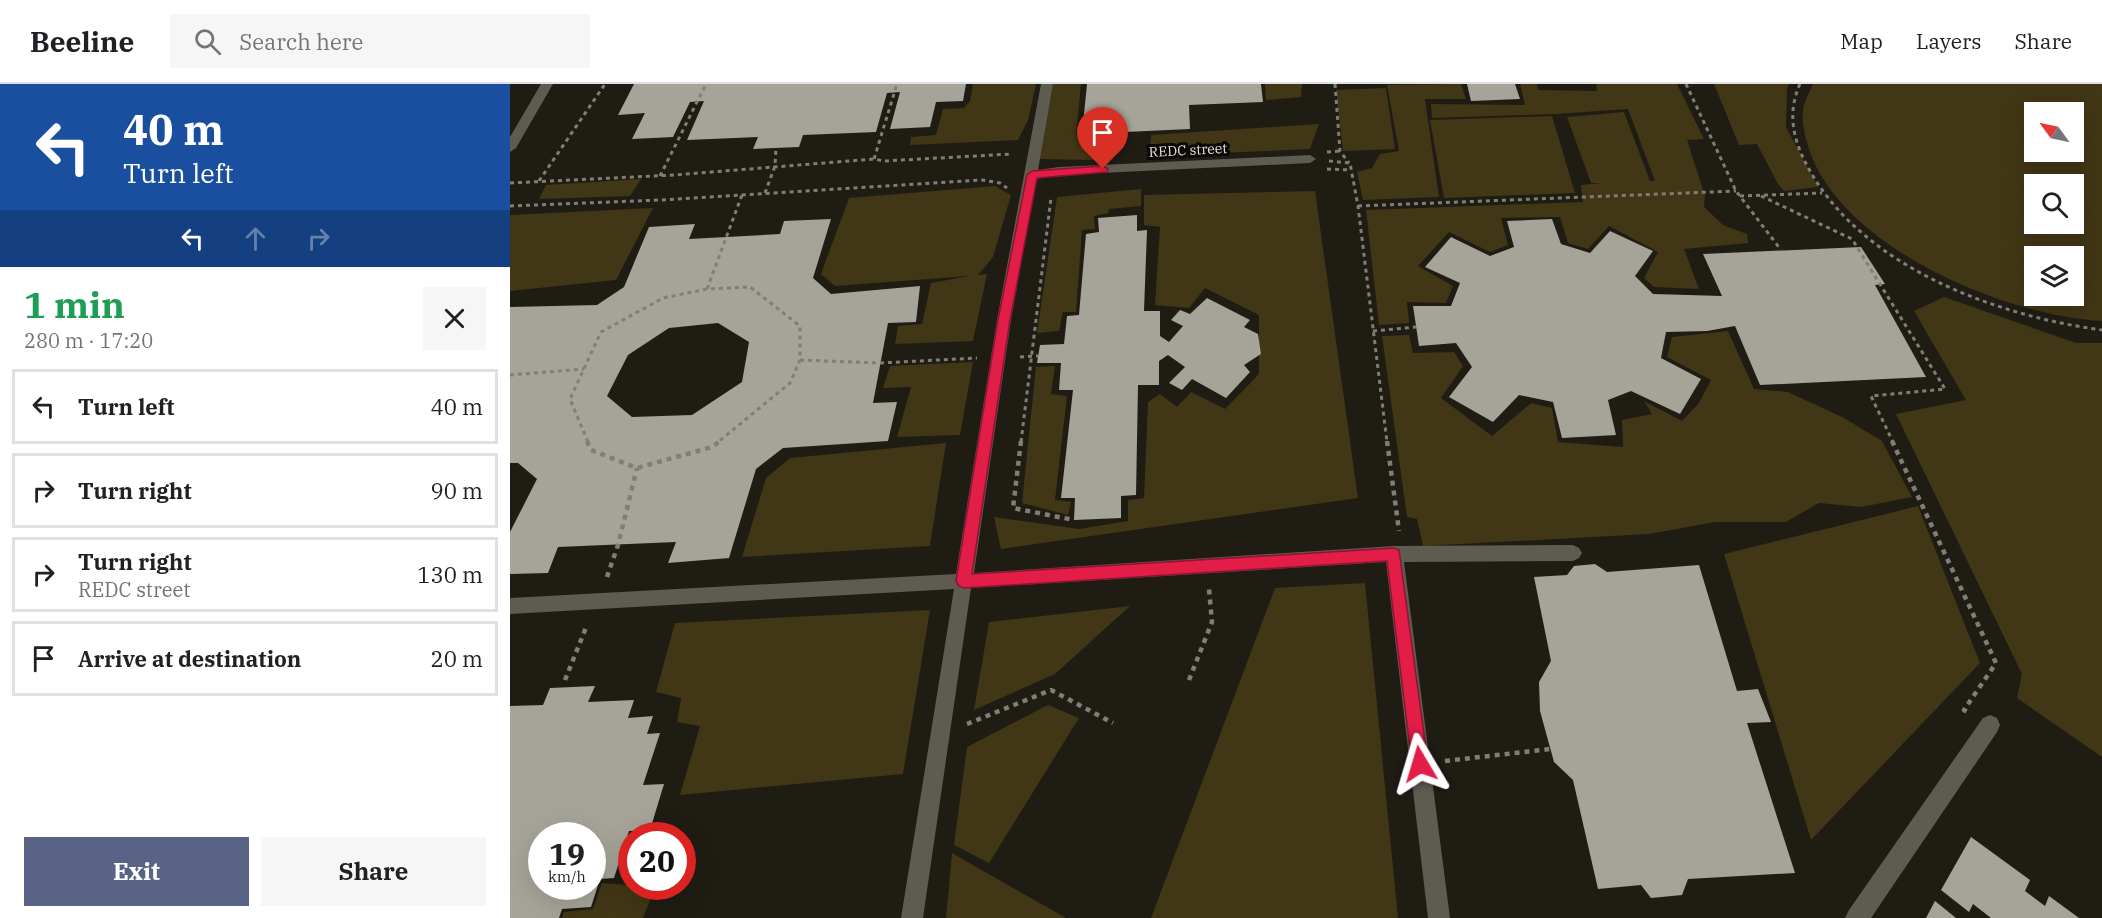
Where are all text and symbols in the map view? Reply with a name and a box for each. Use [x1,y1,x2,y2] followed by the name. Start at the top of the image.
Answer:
[170,14,590,68] search box
[30,23,134,60] text: Beeline
[191,25,224,58] icon: search
[239,27,363,56] text: Search here
[1840,27,1883,55] text: Map
[1916,27,1982,55] text: Layers
[2015,27,2072,55] text: Share
[123,102,224,157] text: 40 m
[2024,102,2084,162] north arrow
[2024,102,2084,306] map controls
[1077,107,1128,169] pin
[24,108,102,186] icon: left
[1086,116,1119,149] icon: arrive
[1148,139,1228,161] street label: REDC street
[123,155,234,190] text: Turn left
[2024,174,2084,234] button: search
[176,222,209,255] icon: left
[239,222,272,255] icon: ahead
[302,222,335,255] icon: right
[2024,246,2084,306] button: layers
[24,281,125,328] text: 1 min
[423,287,486,350] button: close
[24,327,153,354] text: 280 m · 17:20
[27,390,60,423] icon: left
[78,392,174,421] text: Turn left
[431,392,483,421] text: 40 m
[27,474,60,507] icon: right
[78,476,192,505] text: Turn right
[431,476,483,505] text: 90 m
[78,547,192,576] text: Turn right
[27,558,60,591] icon: right
[417,560,483,589] text: 130 m
[78,576,190,603] text: REDC street
[27,642,60,675] icon: arrive
[78,644,301,673] text: Arrive at destination
[431,644,483,673] text: 20 m
[1388,732,1452,796] position arrow
[618,822,696,900] speed limit sign: 20
[549,834,585,873] text: 19
[24,837,249,906] button: Exit
[261,837,486,906] button: Share
[548,867,586,886] text: km/h

